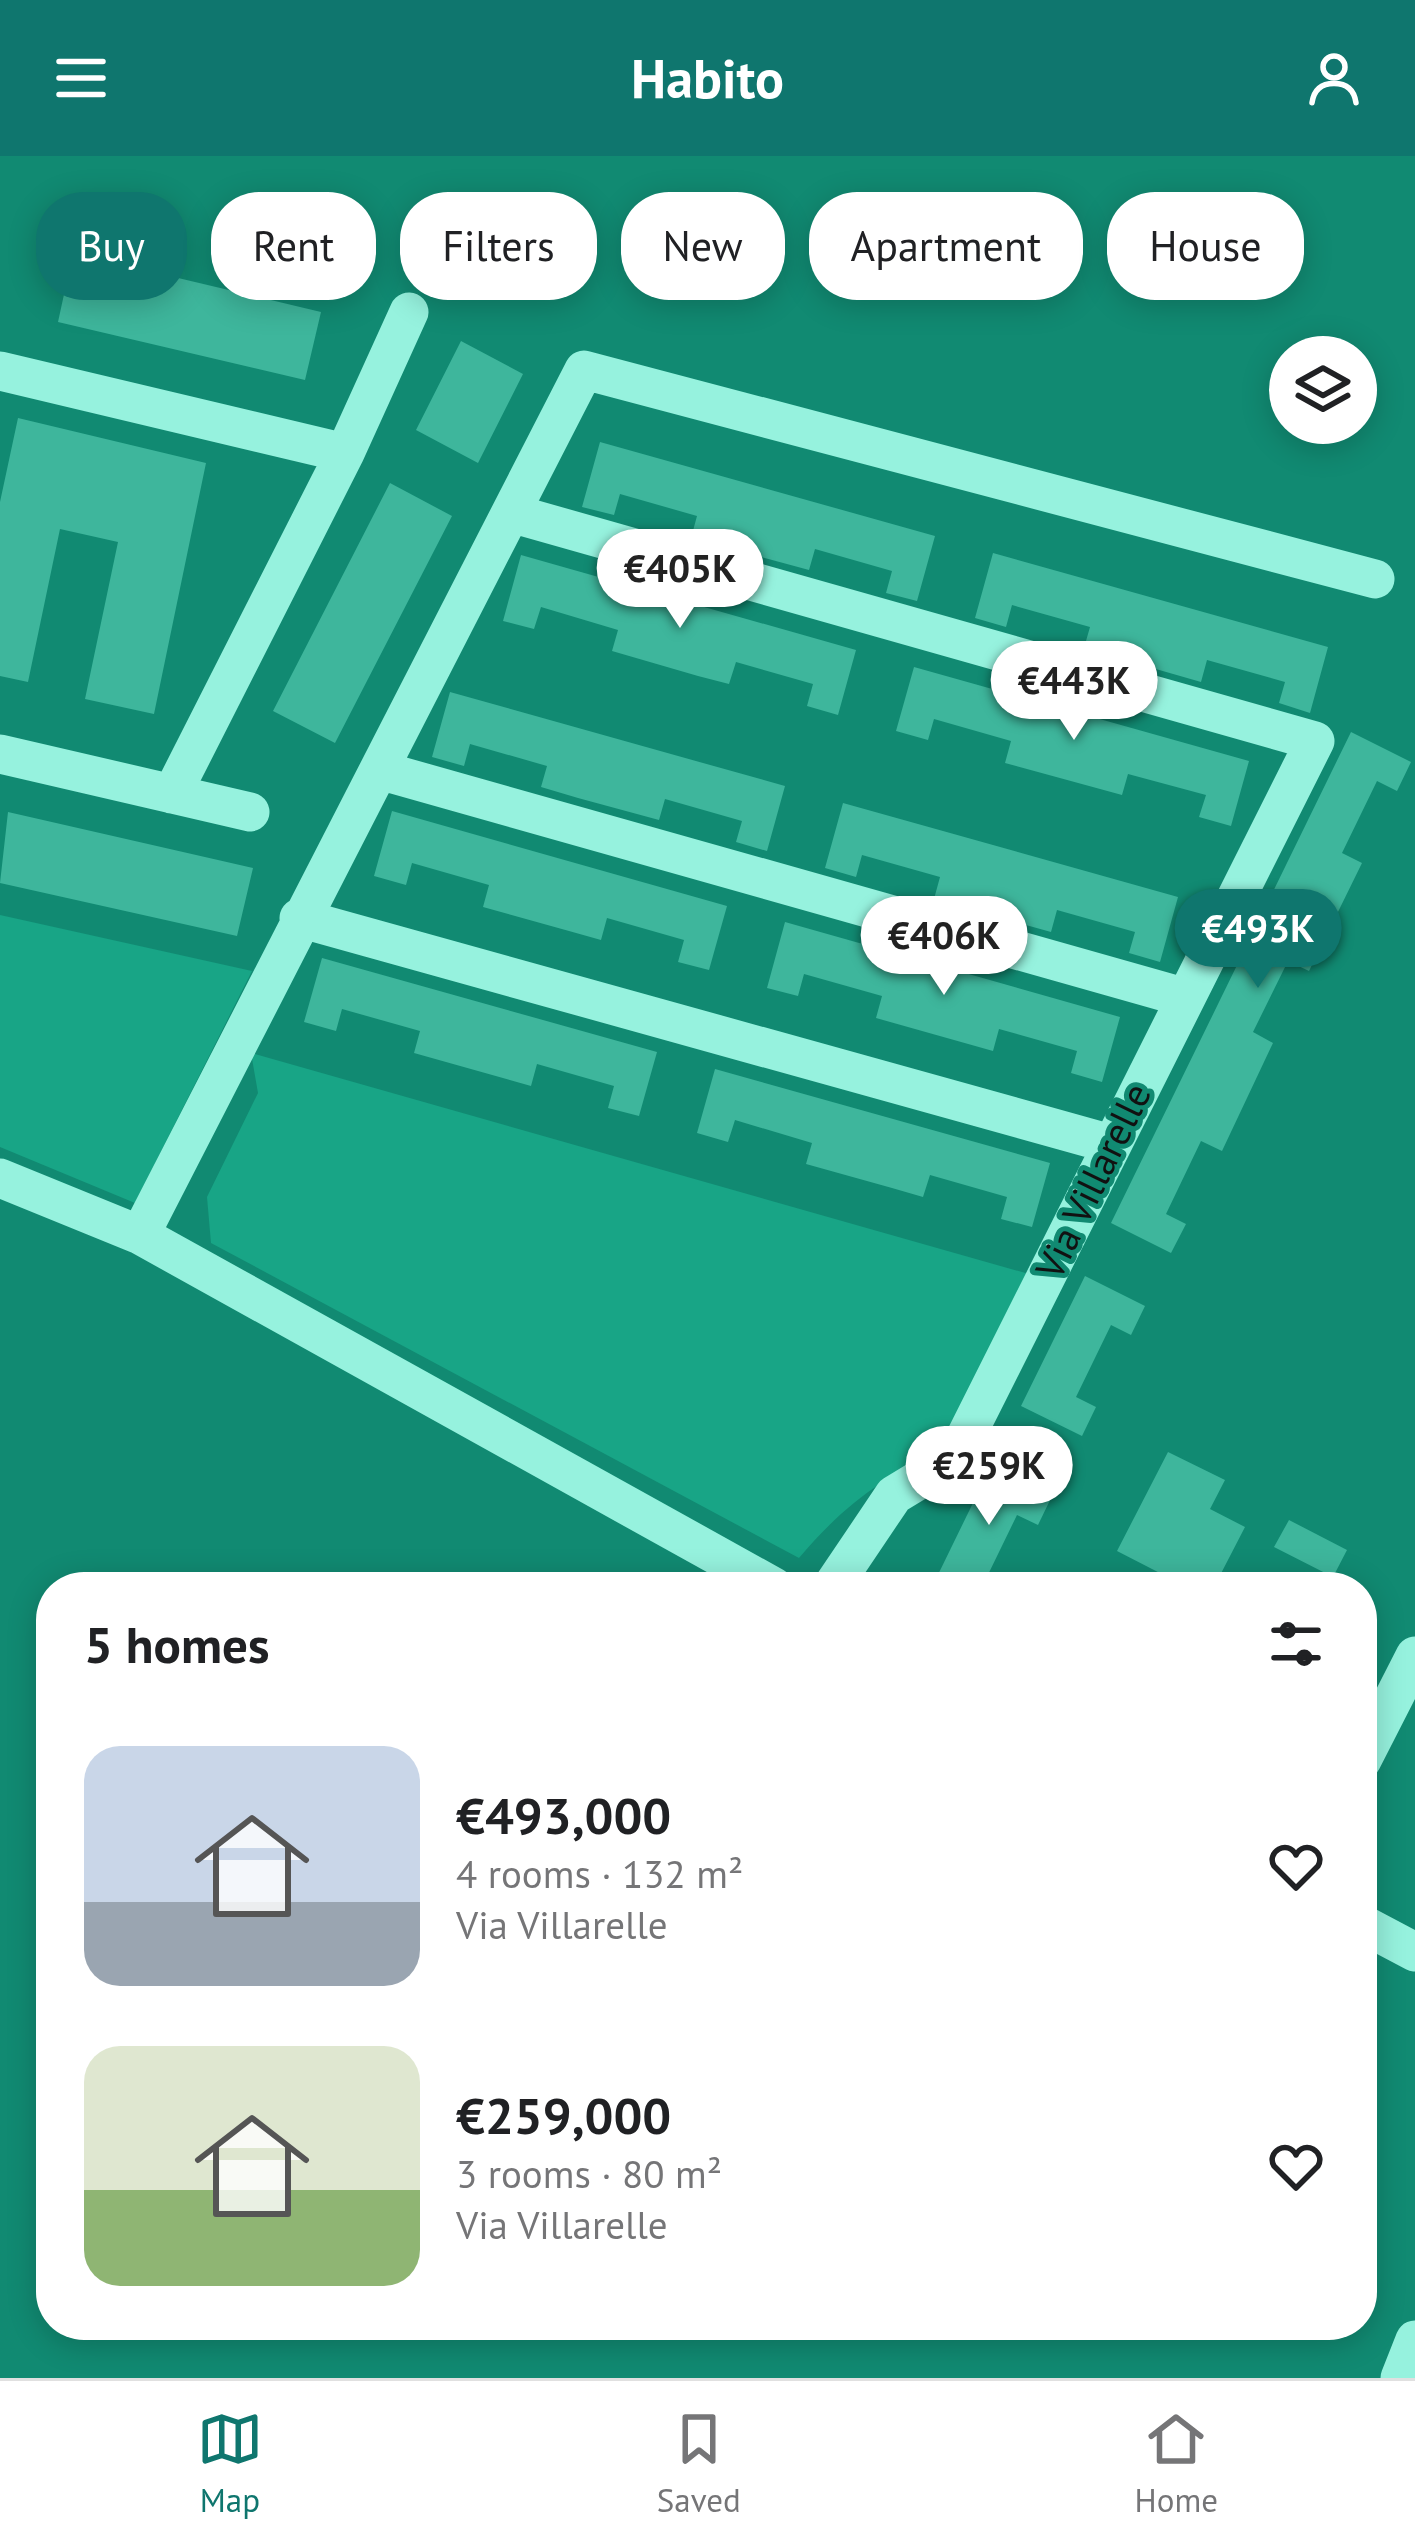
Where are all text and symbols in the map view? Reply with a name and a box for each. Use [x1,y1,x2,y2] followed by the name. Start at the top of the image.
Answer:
[631,43,784,113] text: Habito
[48,45,114,111] icon: menu
[1301,45,1367,111] icon: person
[36,192,187,300] chip: Buy
[211,192,376,300] chip: Rent
[400,192,597,300] chip: Filters
[621,192,785,300] chip: New
[809,192,1083,300] chip: Apartment
[1107,192,1304,300] chip: House
[1269,336,1377,444] map controls
[1269,336,1377,444] button: layers
[596,529,764,631] pin: €405K
[624,542,736,593] text: €405K
[990,641,1158,743] pin: €443K
[1018,654,1130,705] text: €443K
[1174,889,1342,991] pin: €493K
[860,896,1028,998] pin: €406K
[1202,902,1314,953] text: €493K
[888,909,1000,960] text: €406K
[1023,1075,1162,1288] street label: Via Villarelle
[905,1426,1073,1528] pin: €259K
[933,1439,1045,1490] text: €259K
[84,1611,270,1677] text: 5 homes
[1263,1611,1329,1677] icon: filters
[456,1782,671,1848] text: €493,000
[180,1794,324,1938] icon: home
[1263,1833,1329,1899] icon: heart
[456,1848,743,1899] text: 4 rooms · 132 m²
[456,1899,668,1950] text: Via Villarelle
[456,2082,671,2148] text: €259,000
[180,2094,324,2238] icon: home
[1263,2133,1329,2199] icon: heart
[456,2148,722,2199] text: 3 rooms · 80 m²
[456,2199,668,2250] text: Via Villarelle
[197,2406,263,2521] tab: Map
[657,2406,741,2521] tab: Saved
[1135,2406,1218,2521] tab: Home

